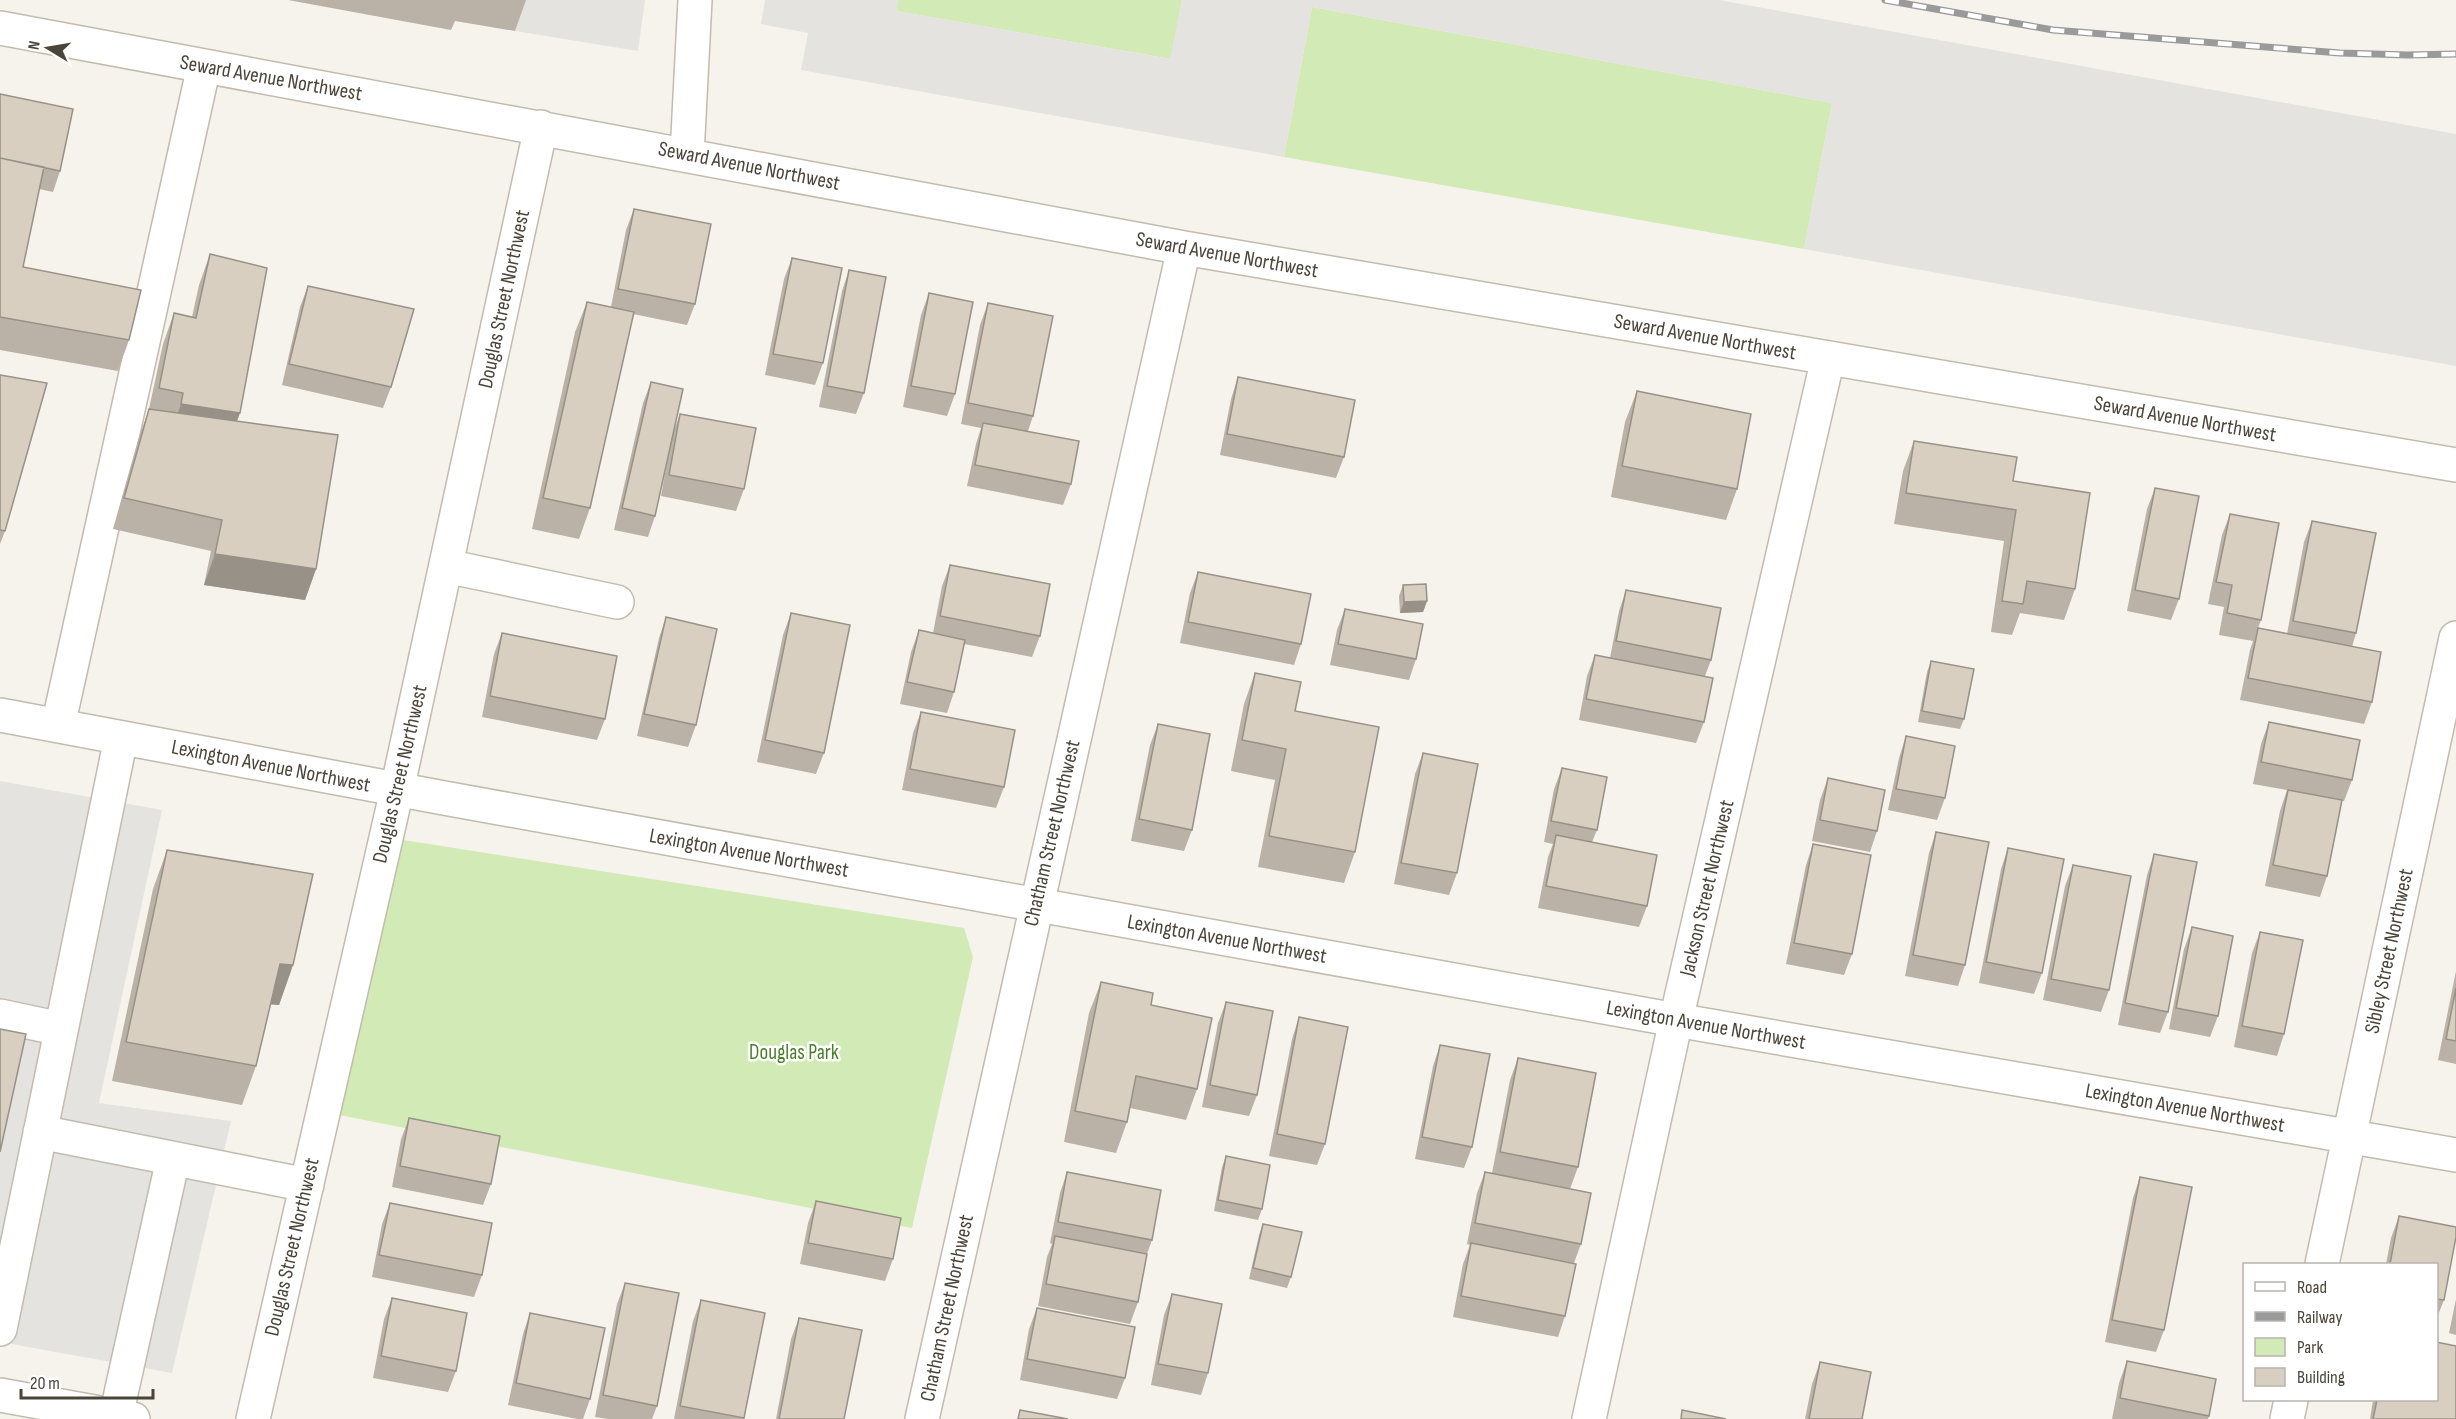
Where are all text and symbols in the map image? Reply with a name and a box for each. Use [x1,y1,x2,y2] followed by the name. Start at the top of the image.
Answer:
[18,18,78,78] north arrow
[25,39,45,51] text: N
[178,50,364,106] street label: Seward Avenue Northwest
[656,136,842,196] street label: Seward Avenue Northwest
[473,207,535,391] street label: Douglas Street Northwest
[1134,227,1320,283] street label: Seward Avenue Northwest
[1612,309,1798,365] street label: Seward Avenue Northwest
[2092,391,2278,447] street label: Seward Avenue Northwest
[367,683,433,865] street label: Douglas Street Northwest
[169,734,373,798] street label: Lexington Avenue Northwest
[1018,737,1086,929] street label: Chatham Street Northwest
[1674,798,1739,979] street label: Jackson Street Northwest
[647,823,851,883] street label: Lexington Avenue Northwest
[2359,866,2419,1036] street label: Sibley Street Northwest
[1125,909,1329,969] street label: Lexington Avenue Northwest
[1604,995,1808,1055] street label: Lexington Avenue Northwest
[749,1040,839,1065] park label: Douglas Park
[2083,1078,2287,1138] street label: Lexington Avenue Northwest
[259,1156,325,1338] street label: Douglas Street Northwest
[915,1212,979,1404] street label: Chatham Street Northwest
[2243,1263,2438,1401] legend
[2297,1277,2327,1298] text: Road
[2297,1307,2342,1328] text: Railway
[2297,1337,2323,1358] text: Park
[21,1362,153,1400] scale bar
[2297,1367,2345,1388] text: Building
[30,1373,60,1394] text: 20 m

